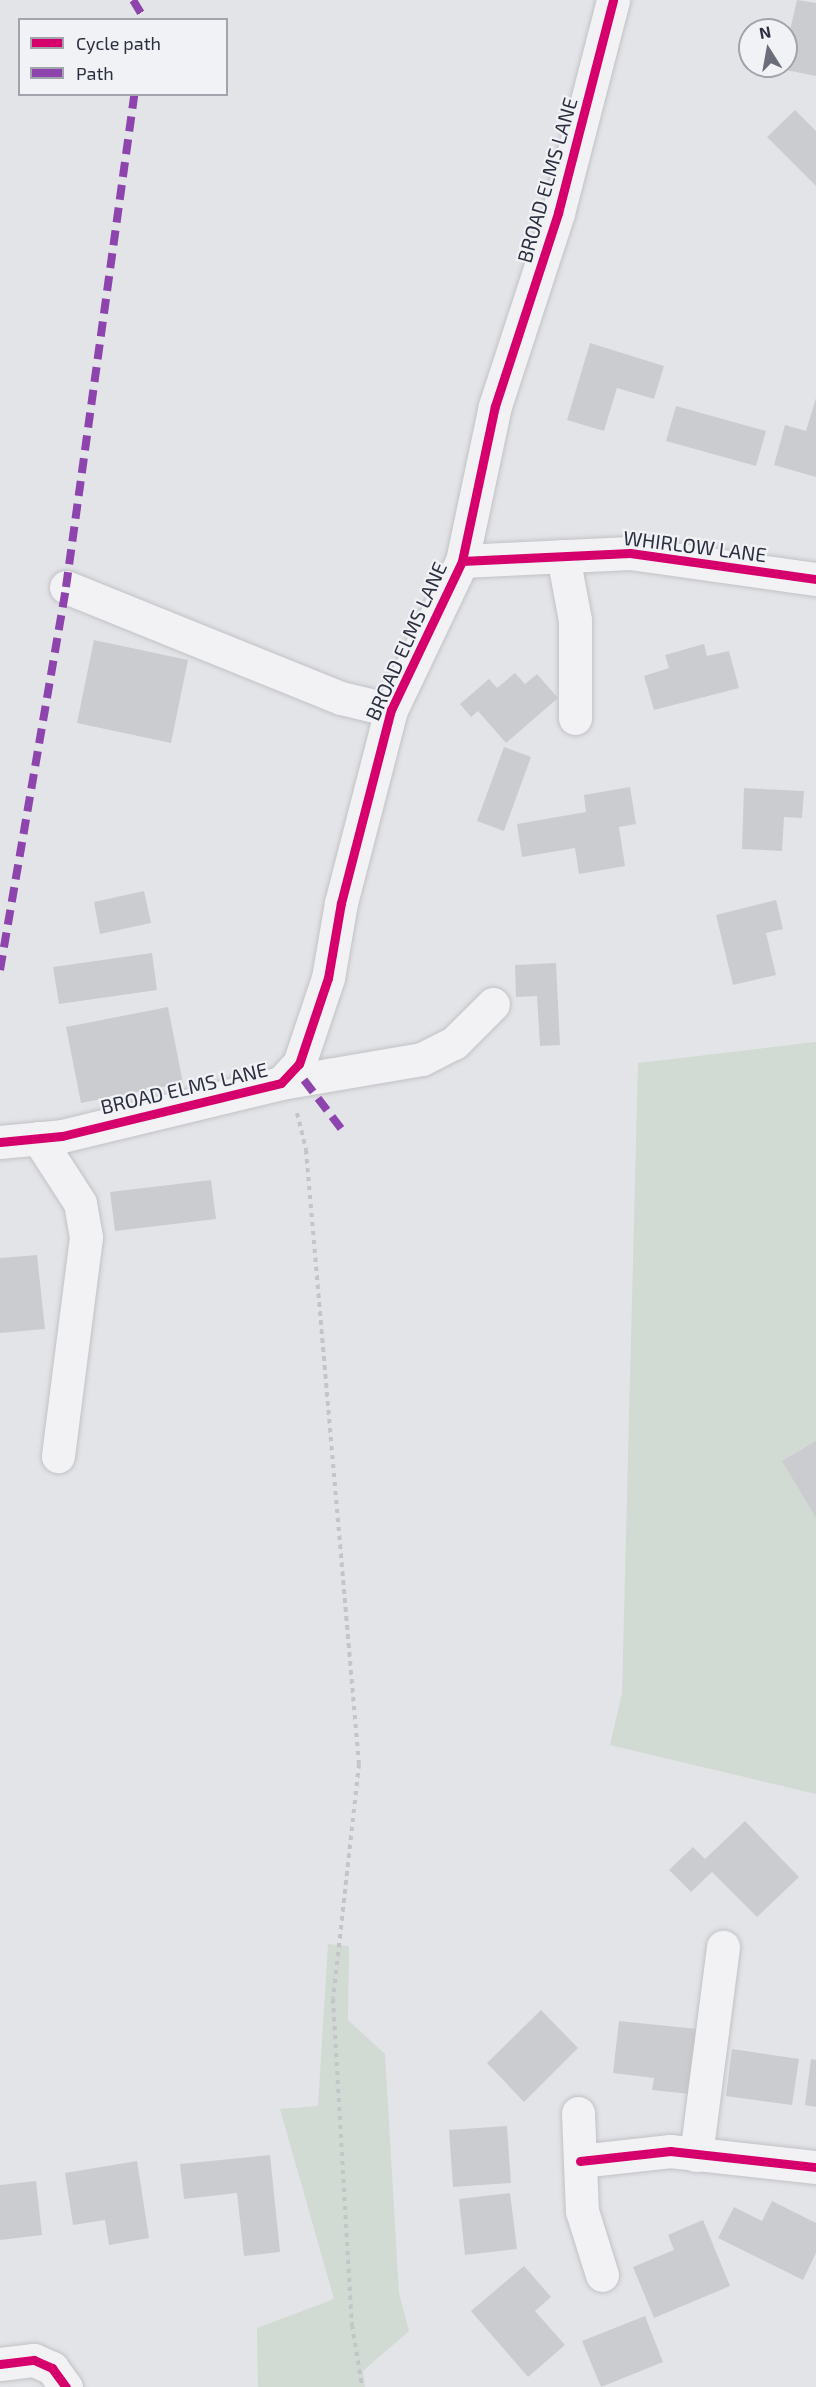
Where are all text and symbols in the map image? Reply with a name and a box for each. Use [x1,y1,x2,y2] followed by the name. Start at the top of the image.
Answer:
[18,18,228,96] legend
[738,18,798,78] north arrow
[757,21,772,42] text: N
[76,32,161,54] text: Cycle path
[76,62,114,84] text: Path
[512,95,582,265] street label: BROAD ELMS LANE
[622,525,768,567] street label: WHIRLOW LANE
[360,558,452,724] street label: BROAD ELMS LANE
[98,1057,270,1119] street label: BROAD ELMS LANE

